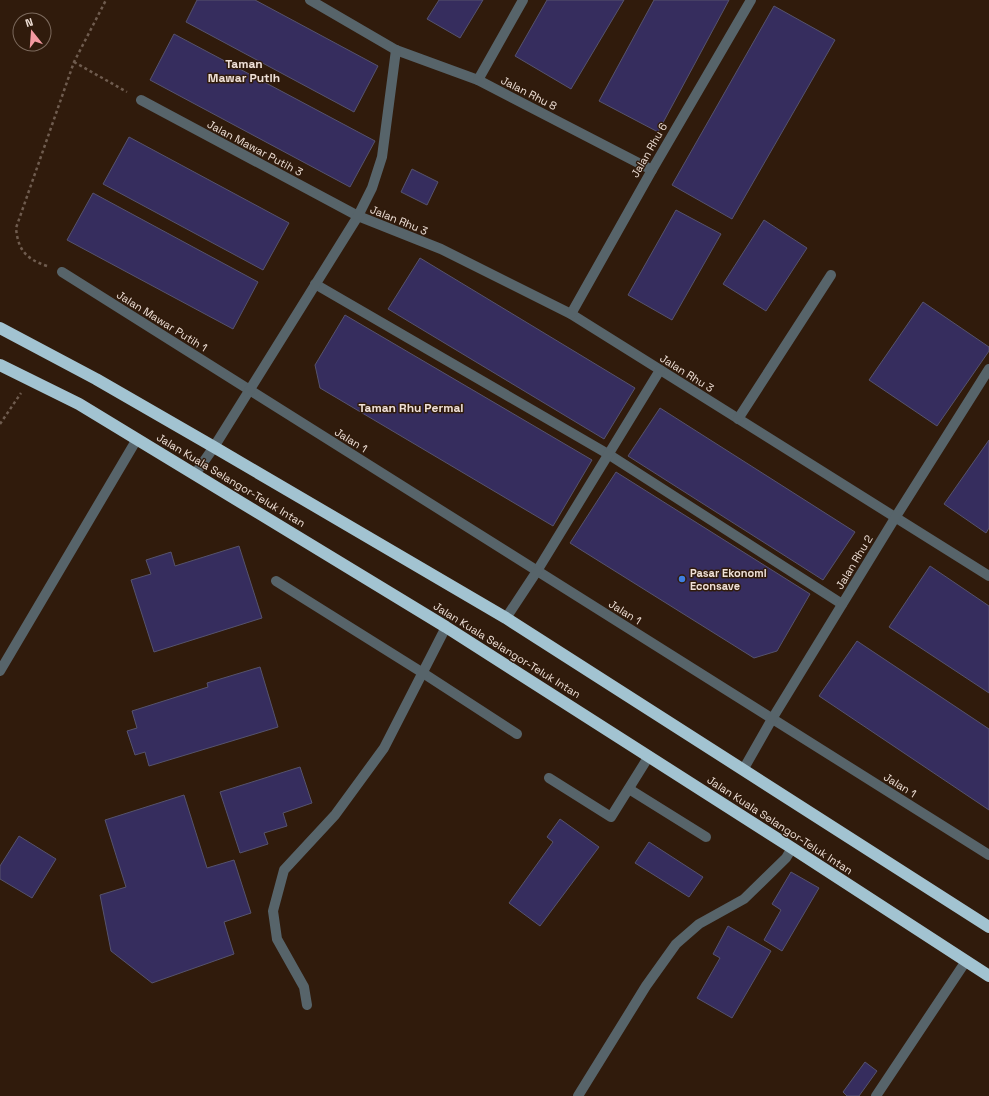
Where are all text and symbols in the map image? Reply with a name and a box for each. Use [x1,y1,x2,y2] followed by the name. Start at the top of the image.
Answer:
[12,12,52,52] north arrow
[24,15,35,30] text: N
[208,56,280,86] district label: Taman Mawar Putih
[499,73,560,113] street label: Jalan Rhu 8
[205,117,305,179] street label: Jalan Mawar Putih 3
[628,120,670,180] street label: Jalan Rhu 6
[368,202,430,238] street label: Jalan Rhu 3
[114,287,210,355] street label: Jalan Mawar Putih 1
[657,351,717,395] street label: Jalan Rhu 3
[358,400,464,416] district label: Taman Rhu Permai
[332,425,370,455] street label: Jalan 1
[154,430,308,530] street label: Jalan Kuala Selangor-Teluk Intan
[832,532,876,592] street label: Jalan Rhu 2
[690,566,767,593] place label: Pasar Ekonomi Econsave
[677,574,687,584] marker: Pasar Ekonomi Econsave
[606,597,644,627] street label: Jalan 1
[431,599,583,701] street label: Jalan Kuala Selangor-Teluk Intan
[881,770,919,800] street label: Jalan 1
[704,773,856,877] street label: Jalan Kuala Selangor-Teluk Intan

